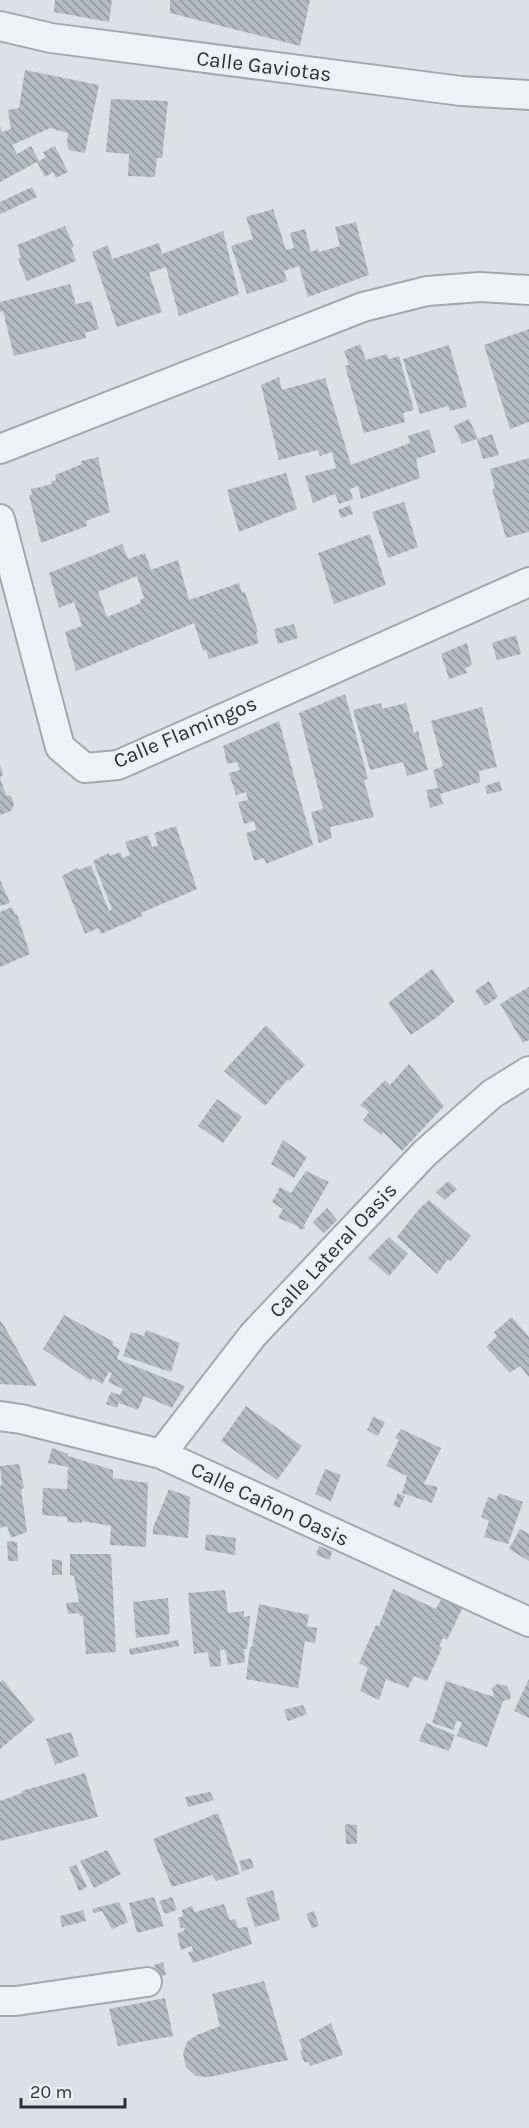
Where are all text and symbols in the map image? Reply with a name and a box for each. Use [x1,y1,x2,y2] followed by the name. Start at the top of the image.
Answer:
[195,46,333,86] street label: Calle Gaviotas
[110,691,260,773] street label: Calle Flamingos
[264,1178,402,1322] street label: Calle Lateral Oasis
[187,1457,353,1551] street label: Calle Cañon Oasis
[21,2071,124,2109] scale bar
[30,2081,72,2103] text: 20 m

